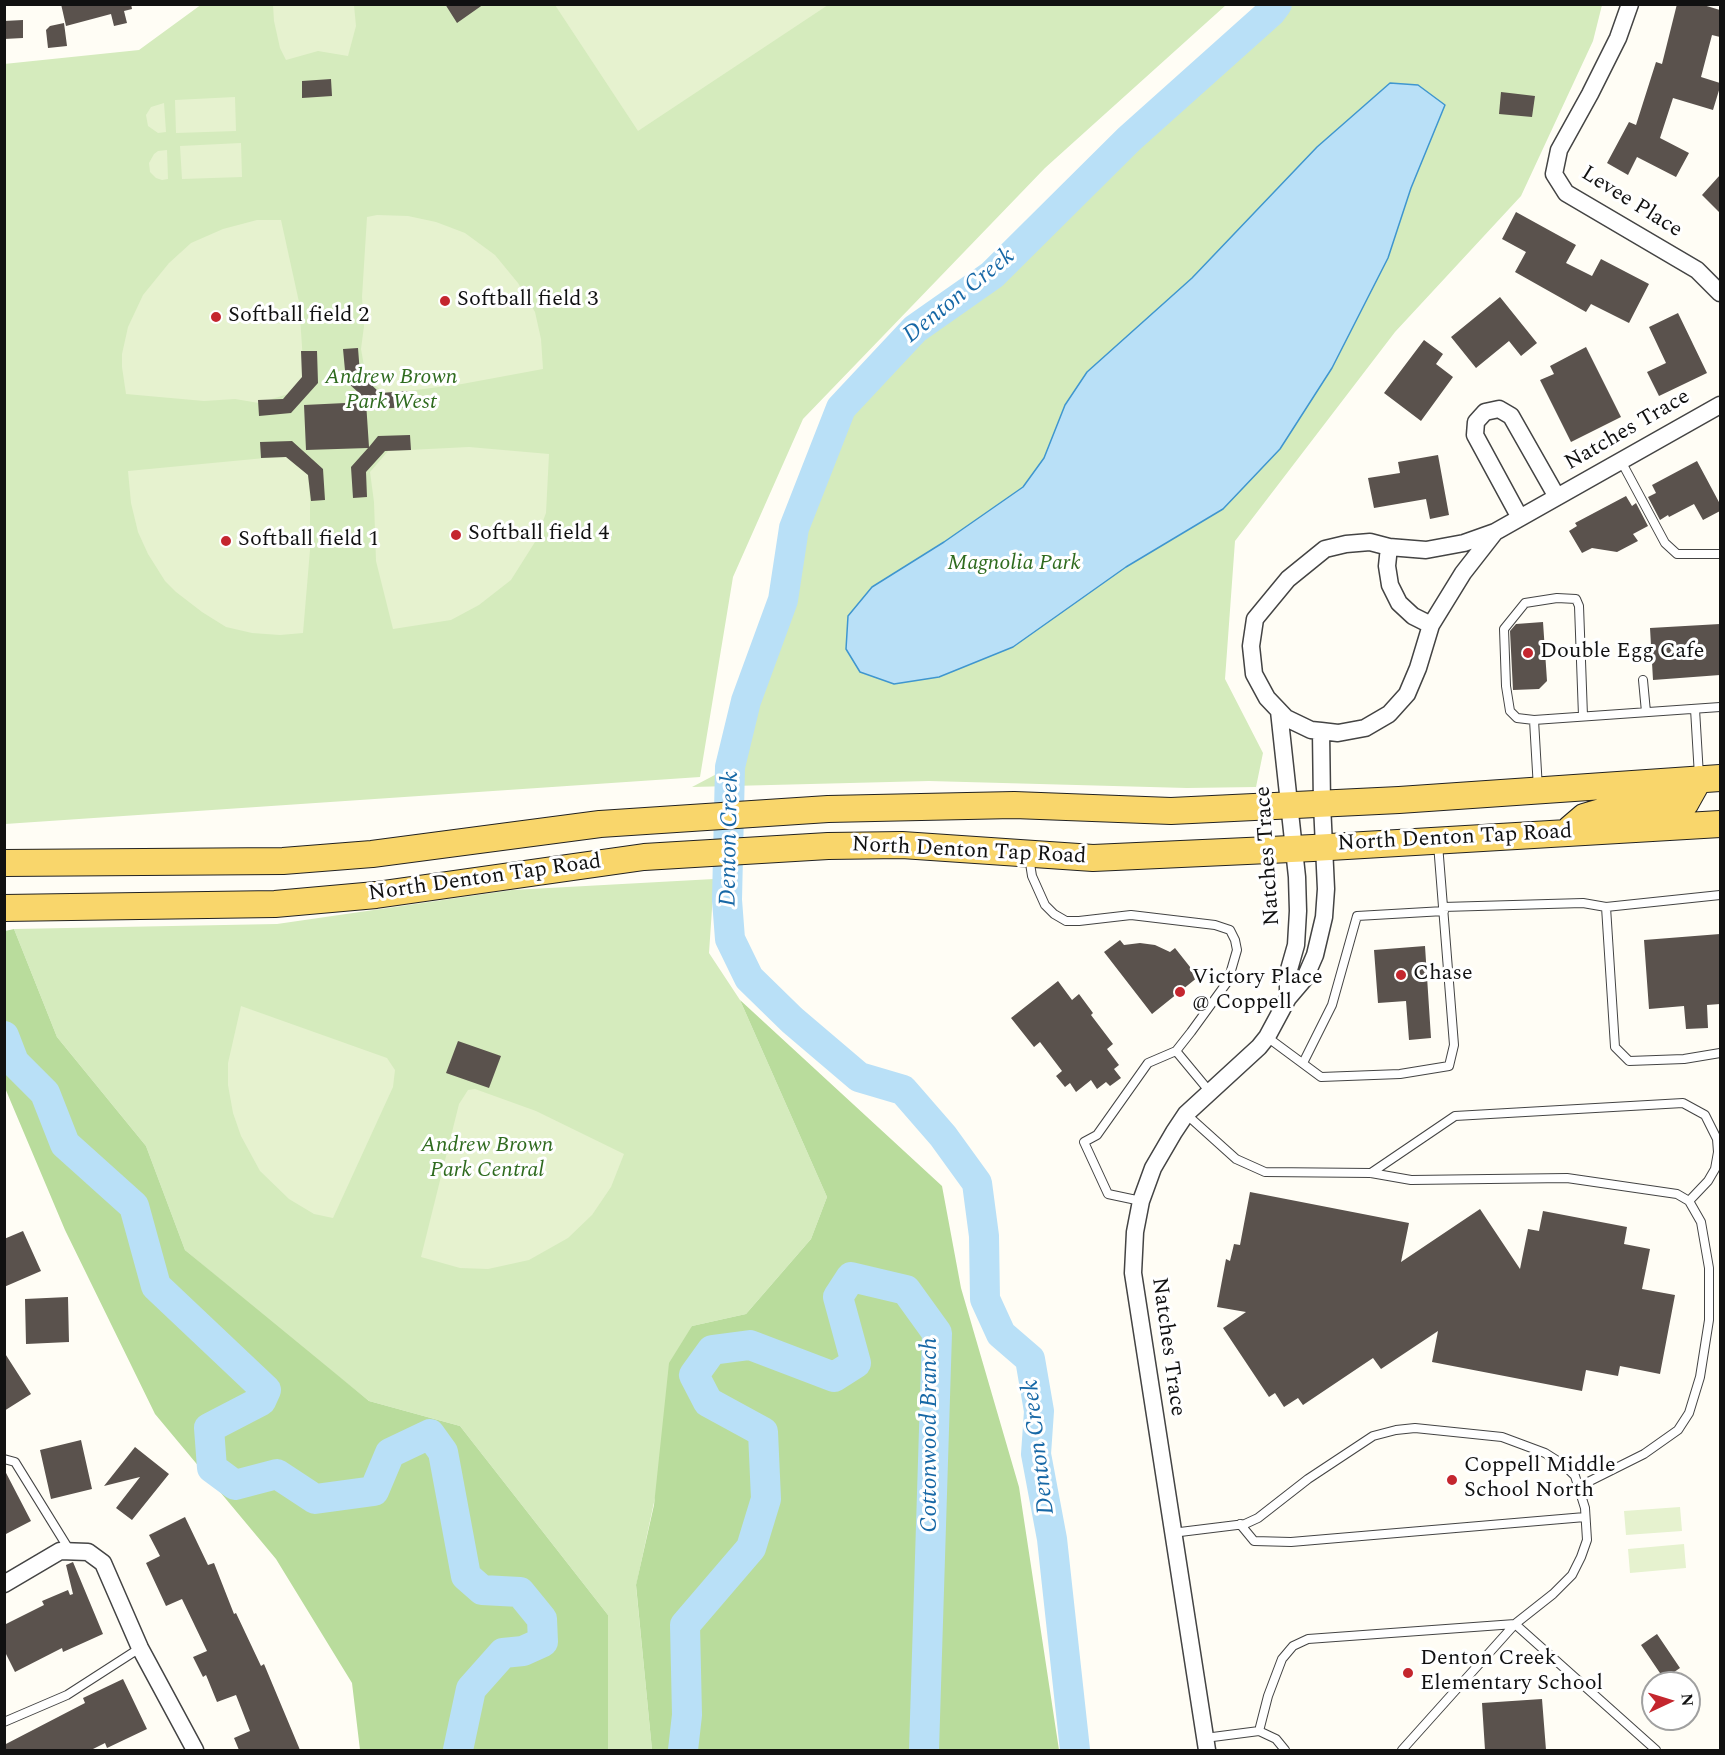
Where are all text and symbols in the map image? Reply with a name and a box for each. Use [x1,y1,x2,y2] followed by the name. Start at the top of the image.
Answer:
[1576,162,1686,244] street label: Levee Place
[898,243,1022,351] water label: Denton Creek
[457,288,598,314] place label: Softball field 3
[438,294,452,308] marker: Softball field 3
[228,304,369,330] place label: Softball field 2
[209,310,223,324] marker: Softball field 2
[325,366,457,418] park label: Andrew Brown Park West
[1561,385,1695,477] street label: Natches Trace
[468,522,609,548] place label: Softball field 4
[238,528,379,554] place label: Softball field 1
[449,528,463,542] marker: Softball field 4
[219,534,233,548] marker: Softball field 1
[947,552,1081,578] park label: Magnolia Park
[1540,640,1704,666] place label: Double Egg Cafe
[1521,646,1535,660] marker: Double Egg Cafe
[715,771,747,907] water label: Denton Creek
[1251,785,1287,927] street label: Natches Trace
[1337,820,1573,858] street label: North Denton Tap Road
[851,833,1087,871] street label: North Denton Tap Road
[367,850,603,908] street label: North Denton Tap Road
[1413,962,1473,988] place label: Chase
[1192,966,1323,1017] place label: Victory Place @ Coppell
[1394,968,1408,982] marker: Chase
[1173,985,1187,999] marker: Victory Place @ Coppell
[421,1134,553,1186] park label: Andrew Brown Park Central
[1144,1276,1190,1418] street label: Natches Trace
[917,1337,945,1533] water label: Cottonwood Branch
[1017,1378,1063,1516] water label: Denton Creek
[1464,1454,1616,1506] place label: Coppell Middle School North
[1445,1473,1459,1487] marker: Coppell Middle School North
[1420,1647,1603,1699] place label: Denton Creek Elementary School
[1401,1666,1415,1680] marker: Denton Creek Elementary School
[1641,1671,1701,1731] north arrow
[1675,1693,1699,1707] text: N

